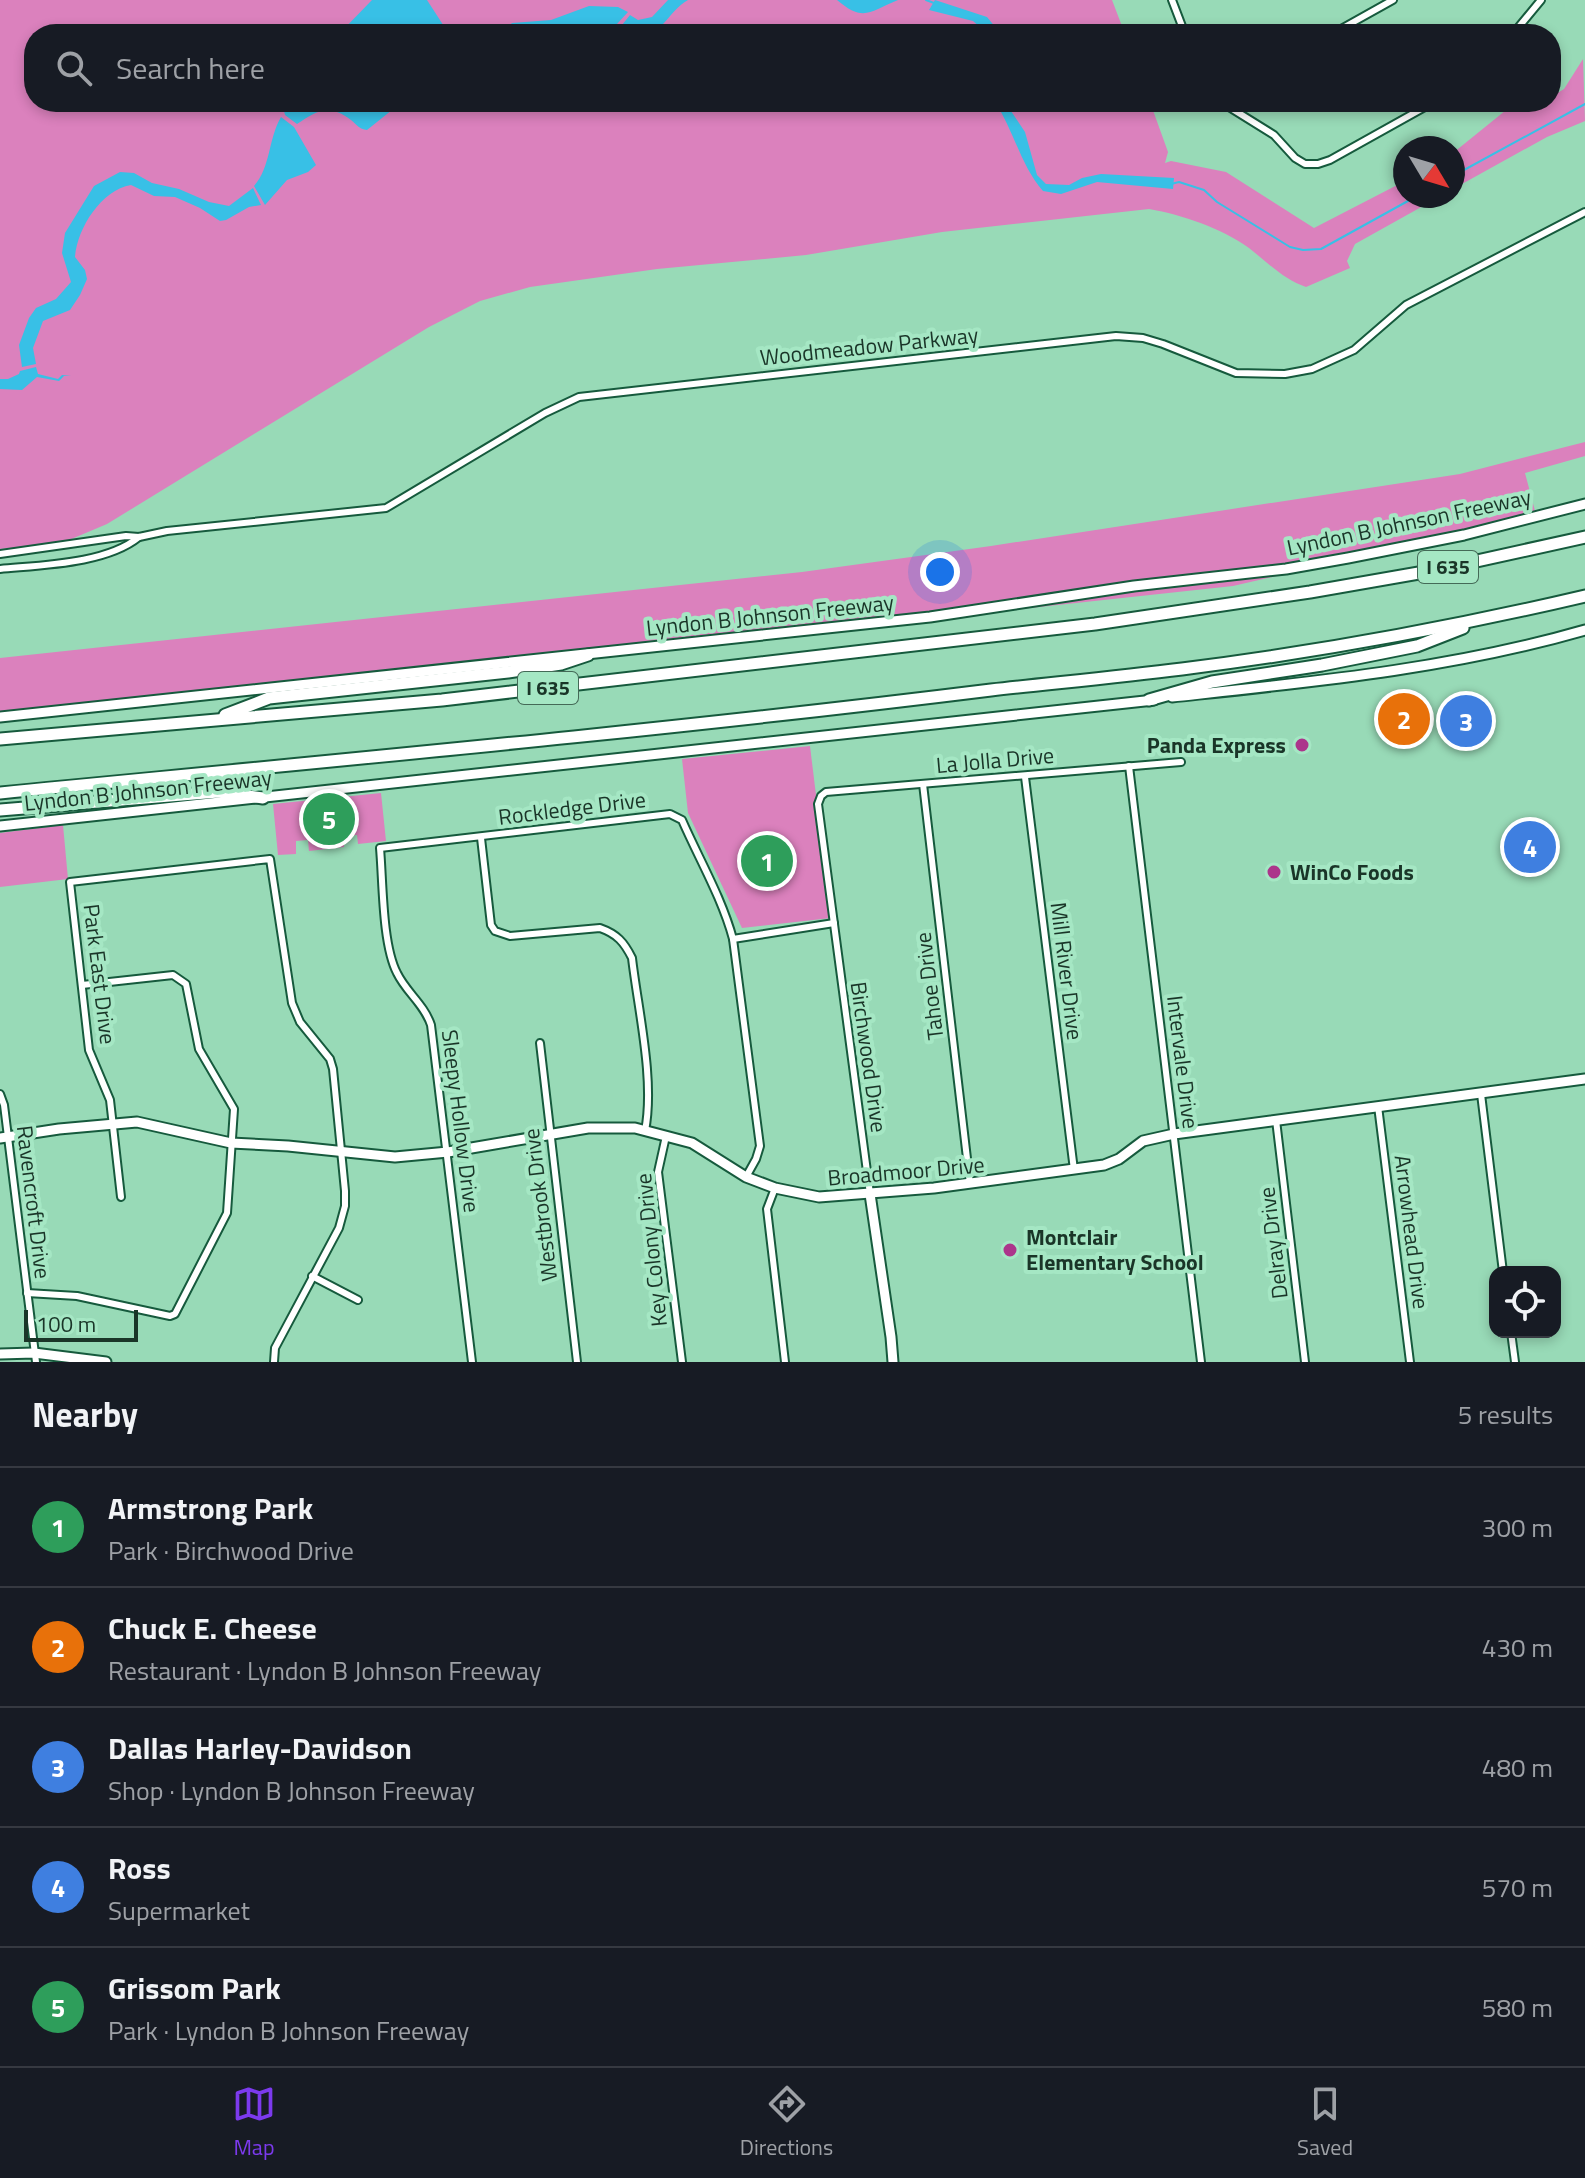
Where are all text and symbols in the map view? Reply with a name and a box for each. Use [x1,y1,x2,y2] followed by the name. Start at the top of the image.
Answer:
[24,24,1561,112] search box
[116,45,265,91] text: Search here
[52,46,96,90] icon: search
[1393,136,1465,208] north arrow
[758,318,980,374] street label: Woodmeadow Parkway
[1284,479,1535,565] street label: Lyndon B Johnson Freeway
[1418,551,1478,583] road number: I 635
[920,552,960,592] your location
[644,585,896,645] street label: Lyndon B Johnson Freeway
[518,672,578,704] road number: I 635
[1378,689,1430,749] pin: 2
[1440,691,1492,751] pin: 3
[1147,728,1286,762] place label: Panda Express
[1293,736,1311,754] marker: Panda Express
[935,738,1055,782] street label: La Jolla Drive
[22,760,274,820] street label: Lyndon B Johnson Freeway
[496,782,648,834] street label: Rockledge Drive
[303,789,355,849] pin: 5
[1504,817,1556,877] pin: 4
[741,831,793,891] pin: 1
[1290,855,1414,889] place label: WinCo Foods
[1265,863,1283,881] marker: WinCo Foods
[1042,900,1092,1042] street label: Mill River Drive
[75,902,125,1046] street label: Park East Drive
[906,930,952,1042] street label: Tahoe Drive
[842,980,896,1134] street label: Birchwood Drive
[1158,993,1208,1131] street label: Intervale Drive
[433,1028,489,1214] street label: Sleepy Hollow Drive
[8,1123,60,1281] street label: Ravencroft Drive
[514,1127,566,1283] street label: Westbrook Drive
[826,1147,986,1195] street label: Broadmoor Drive
[1386,1153,1438,1311] street label: Arrowhead Drive
[626,1172,676,1328] street label: Key Colony Drive
[1249,1185,1297,1301] street label: Delray Drive
[1026,1220,1204,1279] place label: Montclair Elementary School
[1001,1241,1019,1259] marker: Montclair Elementary School
[1489,1266,1561,1338] map controls
[1489,1266,1561,1338] button: locate
[24,1306,138,1342] scale bar
[36,1307,96,1341] text: 100 m
[32,1388,138,1440] text: Nearby
[1458,1395,1553,1434] text: 5 results
[108,1485,313,1531] text: Armstrong Park
[51,1508,65,1547] text: 1
[1482,1508,1553,1547] text: 300 m
[108,1531,354,1570] text: Park · Birchwood Drive
[108,1605,317,1651] text: Chuck E. Cheese
[51,1628,65,1667] text: 2
[1482,1628,1553,1667] text: 430 m
[108,1651,541,1690] text: Restaurant · Lyndon B Johnson Freeway
[108,1725,412,1771] text: Dallas Harley-Davidson
[51,1748,65,1787] text: 3
[1482,1748,1553,1787] text: 480 m
[108,1771,475,1810] text: Shop · Lyndon B Johnson Freeway
[108,1845,171,1891] text: Ross
[51,1868,65,1907] text: 4
[1482,1868,1553,1907] text: 570 m
[108,1891,250,1930] text: Supermarket
[108,1965,281,2011] text: Grissom Park
[51,1988,65,2027] text: 5
[1482,1988,1553,2027] text: 580 m
[108,2011,469,2050] text: Park · Lyndon B Johnson Freeway
[232,2082,276,2164] tab: Map
[740,2082,833,2164] tab: Directions
[1297,2082,1353,2164] tab: Saved

